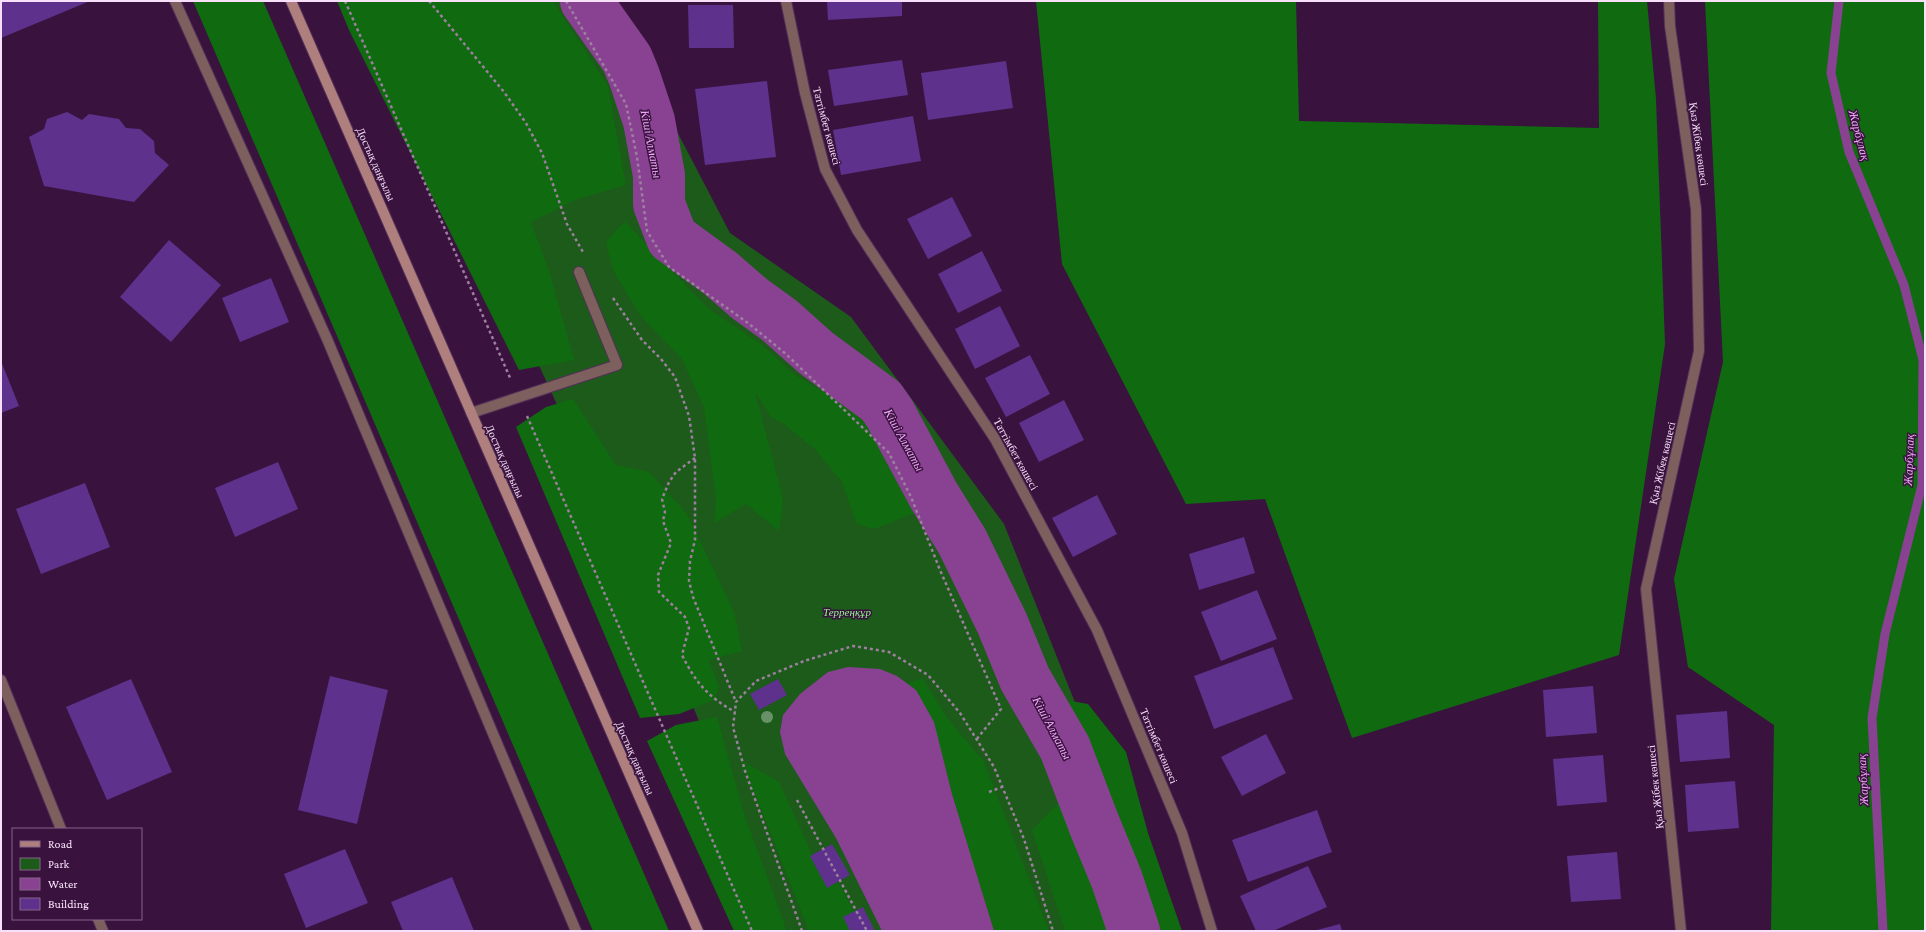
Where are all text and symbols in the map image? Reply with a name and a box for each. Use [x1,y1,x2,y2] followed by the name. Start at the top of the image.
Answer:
[811,86,843,166] street label: Таттімбет көшесі
[1687,101,1711,187] street label: Қыз Жібек көшесі
[1845,107,1873,162] water label: Жарбұлақ
[637,108,664,179] water label: Кіші Алматы
[354,126,398,203] street label: Достық даңғылы
[881,406,927,474] water label: Кіші Алматы
[991,416,1041,492] street label: Таттімбет көшесі
[1647,421,1677,505] street label: Қыз Жібек көшесі
[483,423,527,500] street label: Достық даңғылы
[1901,433,1917,487] water label: Жарбұлақ
[823,606,872,618] park label: Терреңқұр
[1029,693,1074,762] water label: Кіші Алматы
[1138,707,1180,785] street label: Таттімбет көшесі
[613,720,657,797] street label: Достық даңғылы
[1645,745,1665,829] street label: Қыз Жібек көшесі
[1855,753,1871,807] water label: Жарбұлақ
[12,828,142,920] legend
[48,837,73,851] text: Road
[48,857,70,871] text: Park
[48,877,78,891] text: Water
[48,897,89,911] text: Building

